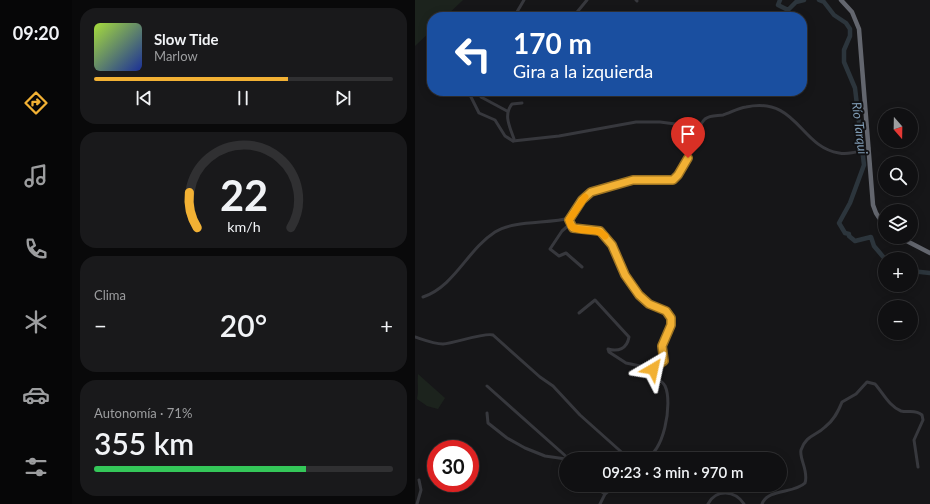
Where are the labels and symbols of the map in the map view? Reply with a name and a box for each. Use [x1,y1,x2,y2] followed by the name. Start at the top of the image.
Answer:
[849,101,871,155] water label: Río Tarqui
[878,108,918,148] north arrow
[671,117,705,158] pin
[632,348,674,390] position arrow
[427,440,479,492] speed limit sign: 30

